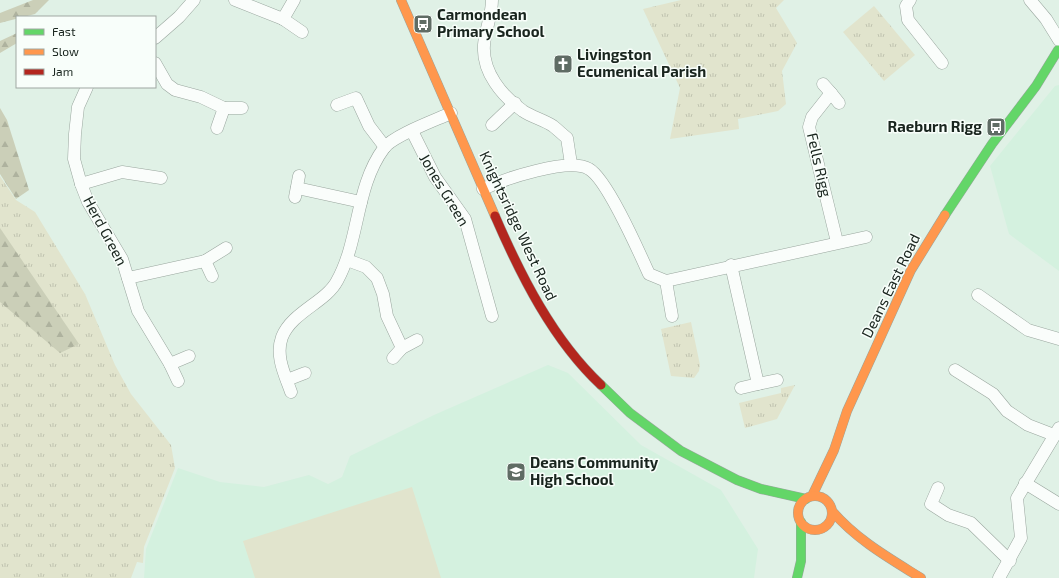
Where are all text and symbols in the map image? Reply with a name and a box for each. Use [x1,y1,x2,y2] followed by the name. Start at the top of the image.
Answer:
[437,5,545,41] place label: Carmondean Primary School
[412,13,434,35] bus stop icon: Carmondean Primary School
[16,16,156,88] legend
[52,24,76,38] text: Fast
[52,44,79,58] text: Slow
[577,45,706,80] place label: Livingston Ecumenical Parish
[552,53,574,75] church icon: Livingston Ecumenical Parish
[52,64,73,78] text: Jam
[985,116,1007,138] bus stop icon: Raeburn Rigg
[888,117,982,135] place label: Raeburn Rigg
[804,131,836,199] street label: Fells Rigg
[476,148,561,303] street label: Knightsridge West Road
[416,150,474,229] street label: Jones Green
[80,193,132,268] street label: Herd Green
[857,230,923,341] street label: Deans East Road
[530,453,659,488] place label: Deans Community High School
[505,461,527,483] school or university icon: Deans Community High School

